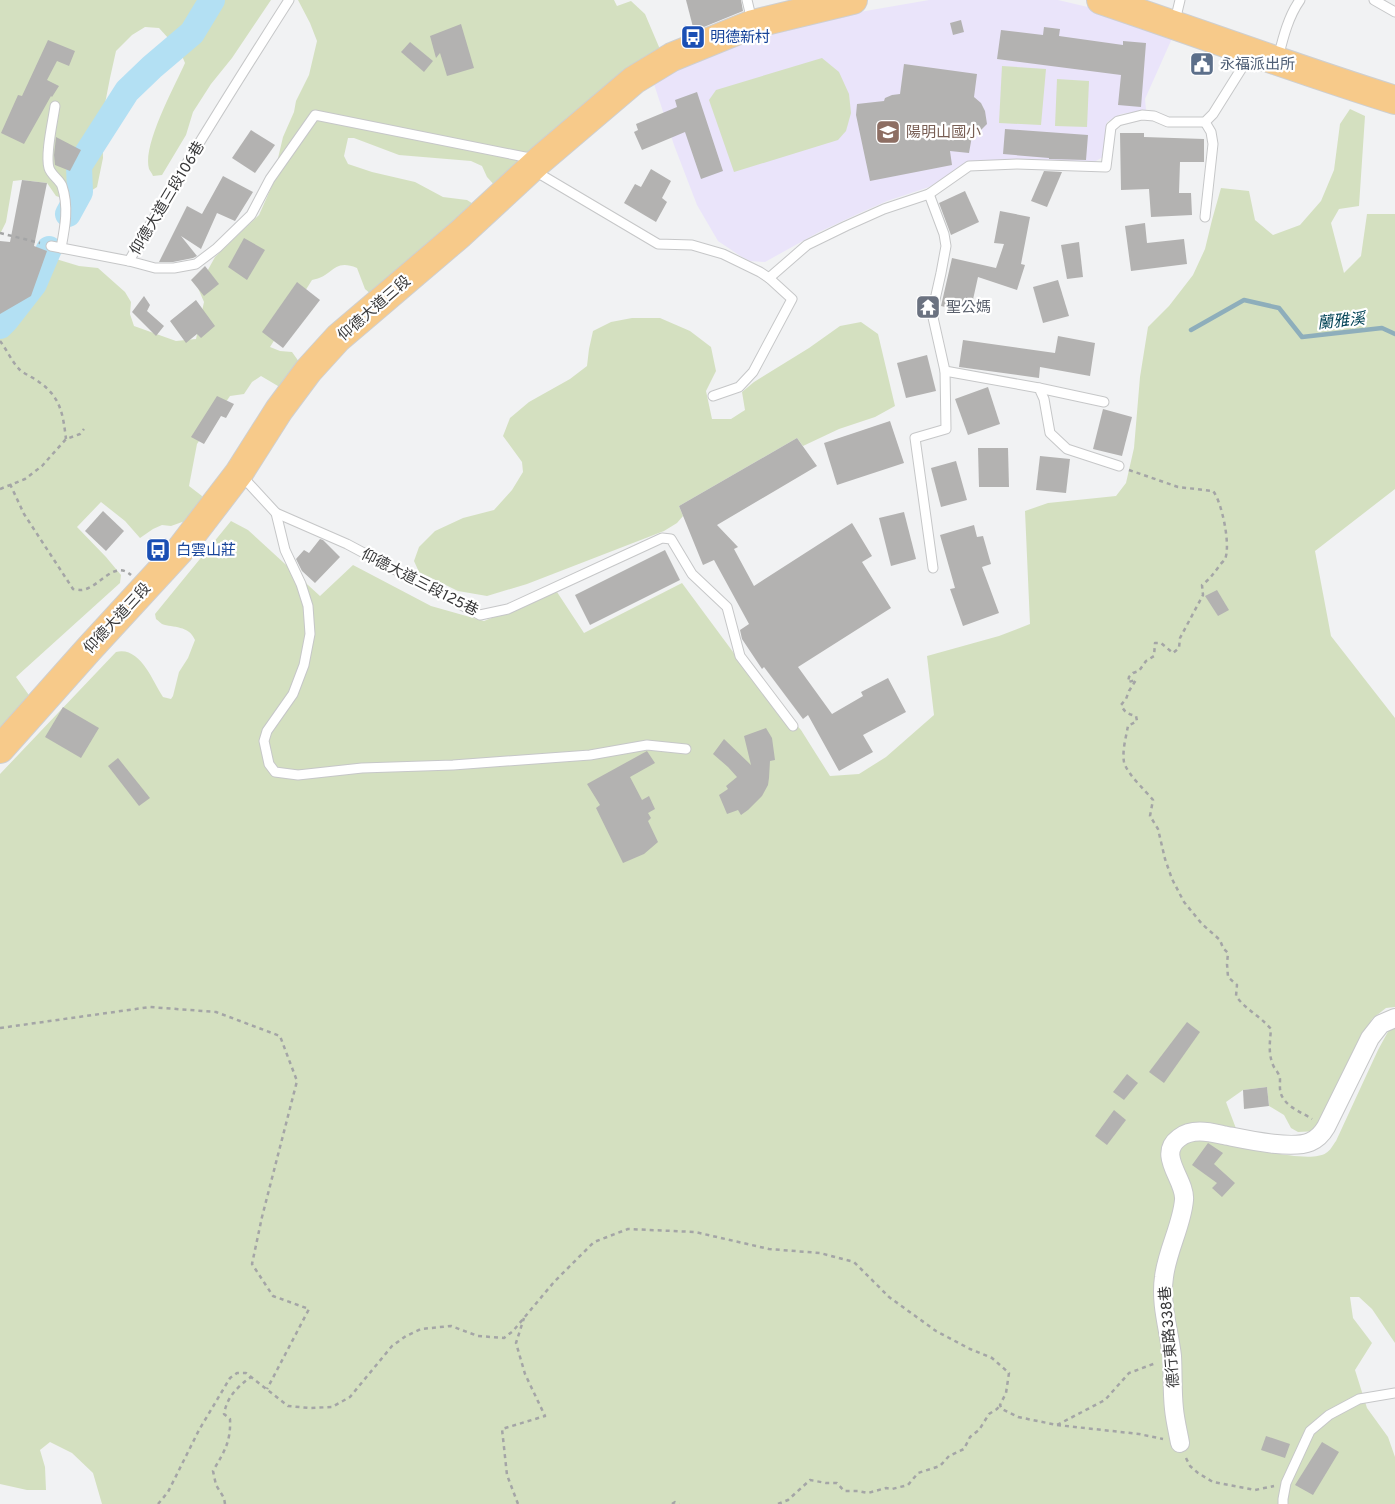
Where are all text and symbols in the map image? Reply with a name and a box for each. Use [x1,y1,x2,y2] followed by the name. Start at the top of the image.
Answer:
[680,24,706,50] bus stop icon: 明德新村
[710,28,770,48] place label: 明德新村
[1189,51,1215,77] public building icon: 永福派出所
[1220,56,1295,75] place label: 永福派出所
[875,119,901,145] school or university icon: 陽明山國小
[906,124,981,143] place label: 陽明山國小
[126,138,210,259] street label: 仰德大道三段106巷
[334,272,415,346] street label: 仰德大道三段
[915,294,941,320] temple icon: 聖公媽
[946,298,991,318] place label: 聖公媽
[1316,309,1368,334] water label: 蘭雅溪
[145,537,171,563] bus stop icon: 白雲山莊
[176,542,236,561] place label: 白雲山莊
[357,545,482,621] street label: 仰德大道三段125巷
[80,579,156,658] street label: 仰德大道三段
[1156,1285,1184,1389] street label: 德行東路338巷

